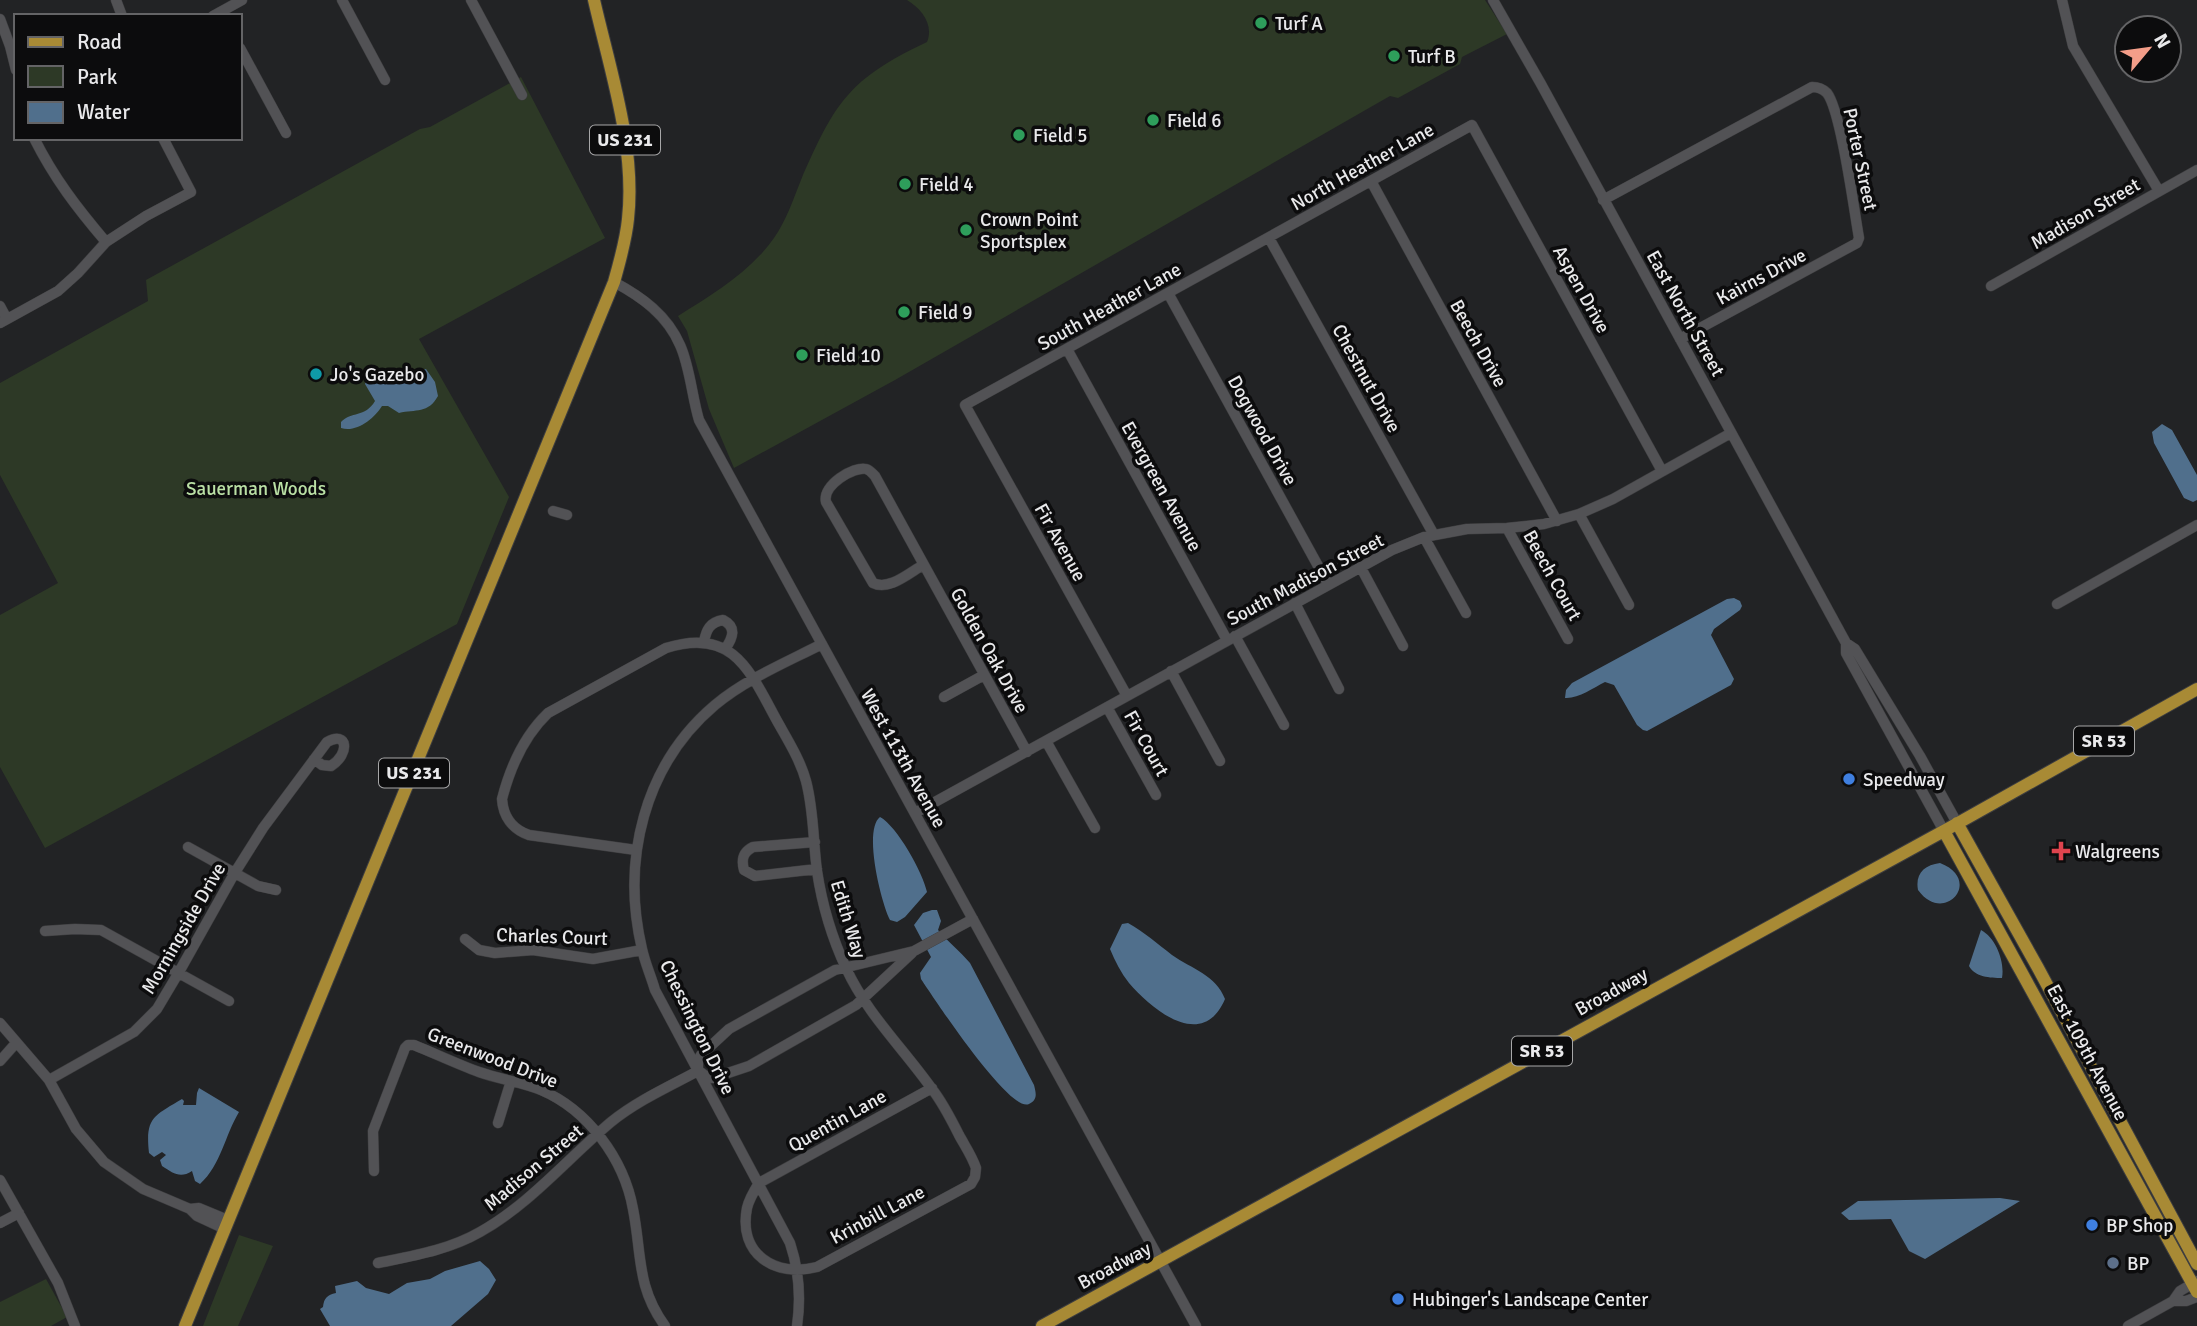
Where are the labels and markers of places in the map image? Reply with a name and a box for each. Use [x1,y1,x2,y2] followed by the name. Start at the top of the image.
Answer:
[1275,12,1323,36] place label: Turf A
[1253,15,1269,31] marker: Turf A
[1408,45,1456,69] place label: Turf B
[1386,48,1402,64] marker: Turf B
[1167,109,1222,133] place label: Field 6
[1145,112,1161,128] marker: Field 6
[1033,124,1088,148] place label: Field 5
[1011,127,1027,143] marker: Field 5
[919,173,974,197] place label: Field 4
[897,176,913,192] marker: Field 4
[980,208,1079,254] place label: Crown Point Sportsplex
[958,222,974,238] marker: Crown Point Sportsplex
[918,301,973,325] place label: Field 9
[896,304,912,320] marker: Field 9
[816,344,881,368] place label: Field 10
[794,347,810,363] marker: Field 10
[330,363,424,387] place label: Jo's Gazebo
[308,366,324,382] marker: Jo's Gazebo
[1863,768,1945,792] place label: Speedway
[1841,771,1857,787] marker: Speedway
[2075,840,2160,864] place label: Walgreens
[2053,843,2069,859] marker: Walgreens
[2106,1214,2173,1238] place label: BP Shop
[2084,1217,2100,1233] marker: BP Shop
[2127,1252,2149,1276] place label: BP
[2105,1255,2121,1271] marker: BP
[1412,1288,1648,1312] place label: Hubinger's Landscape Center
[1390,1291,1406,1307] marker: Hubinger's Landscape Center

